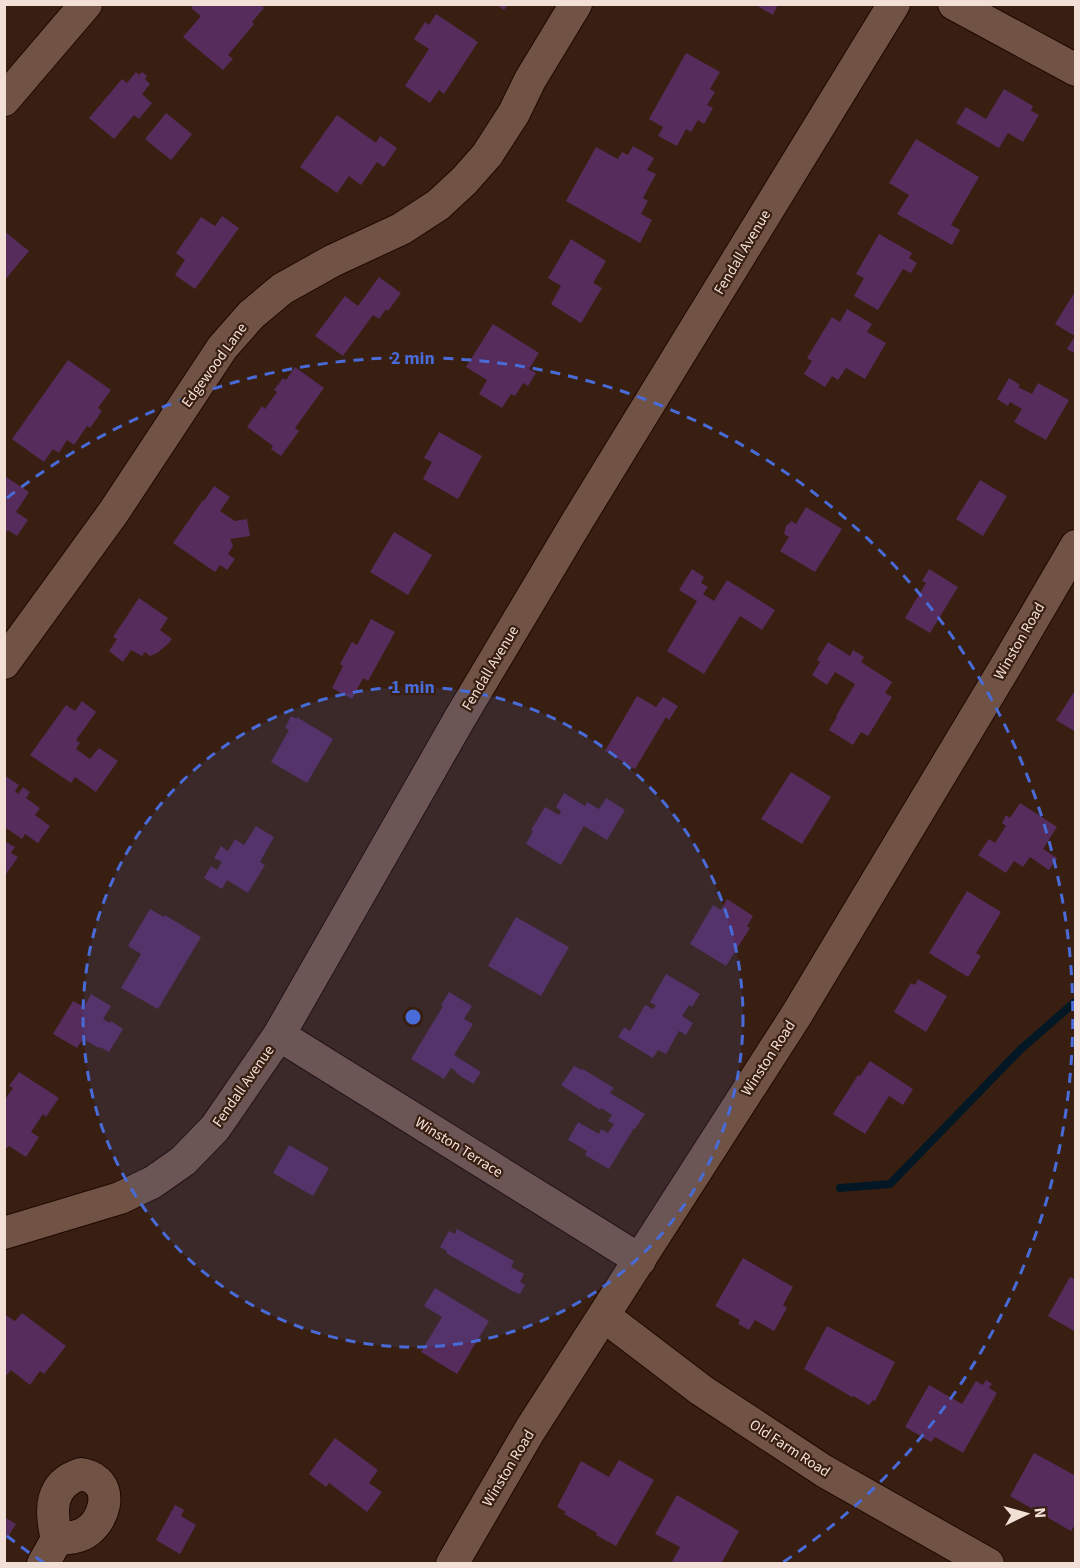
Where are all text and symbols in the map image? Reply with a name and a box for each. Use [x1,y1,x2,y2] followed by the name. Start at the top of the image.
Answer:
[709,206,776,299] street label: Fendall Avenue
[177,319,252,412] street label: Edgewood Lane
[391,346,435,371] text: 2 min
[989,599,1050,684] street label: Winston Road
[457,622,524,715] street label: Fendall Avenue
[391,675,435,700] text: 1 min
[403,1007,423,1027] centre of rings
[736,1016,801,1100] street label: Winston Road
[207,1041,279,1131] street label: Fendall Avenue
[411,1112,507,1183] street label: Winston Terrace
[745,1414,834,1482] street label: Old Farm Road
[477,1426,540,1511] street label: Winston Road
[996,1484,1056,1544] north arrow
[1029,1507,1051,1519] text: N

